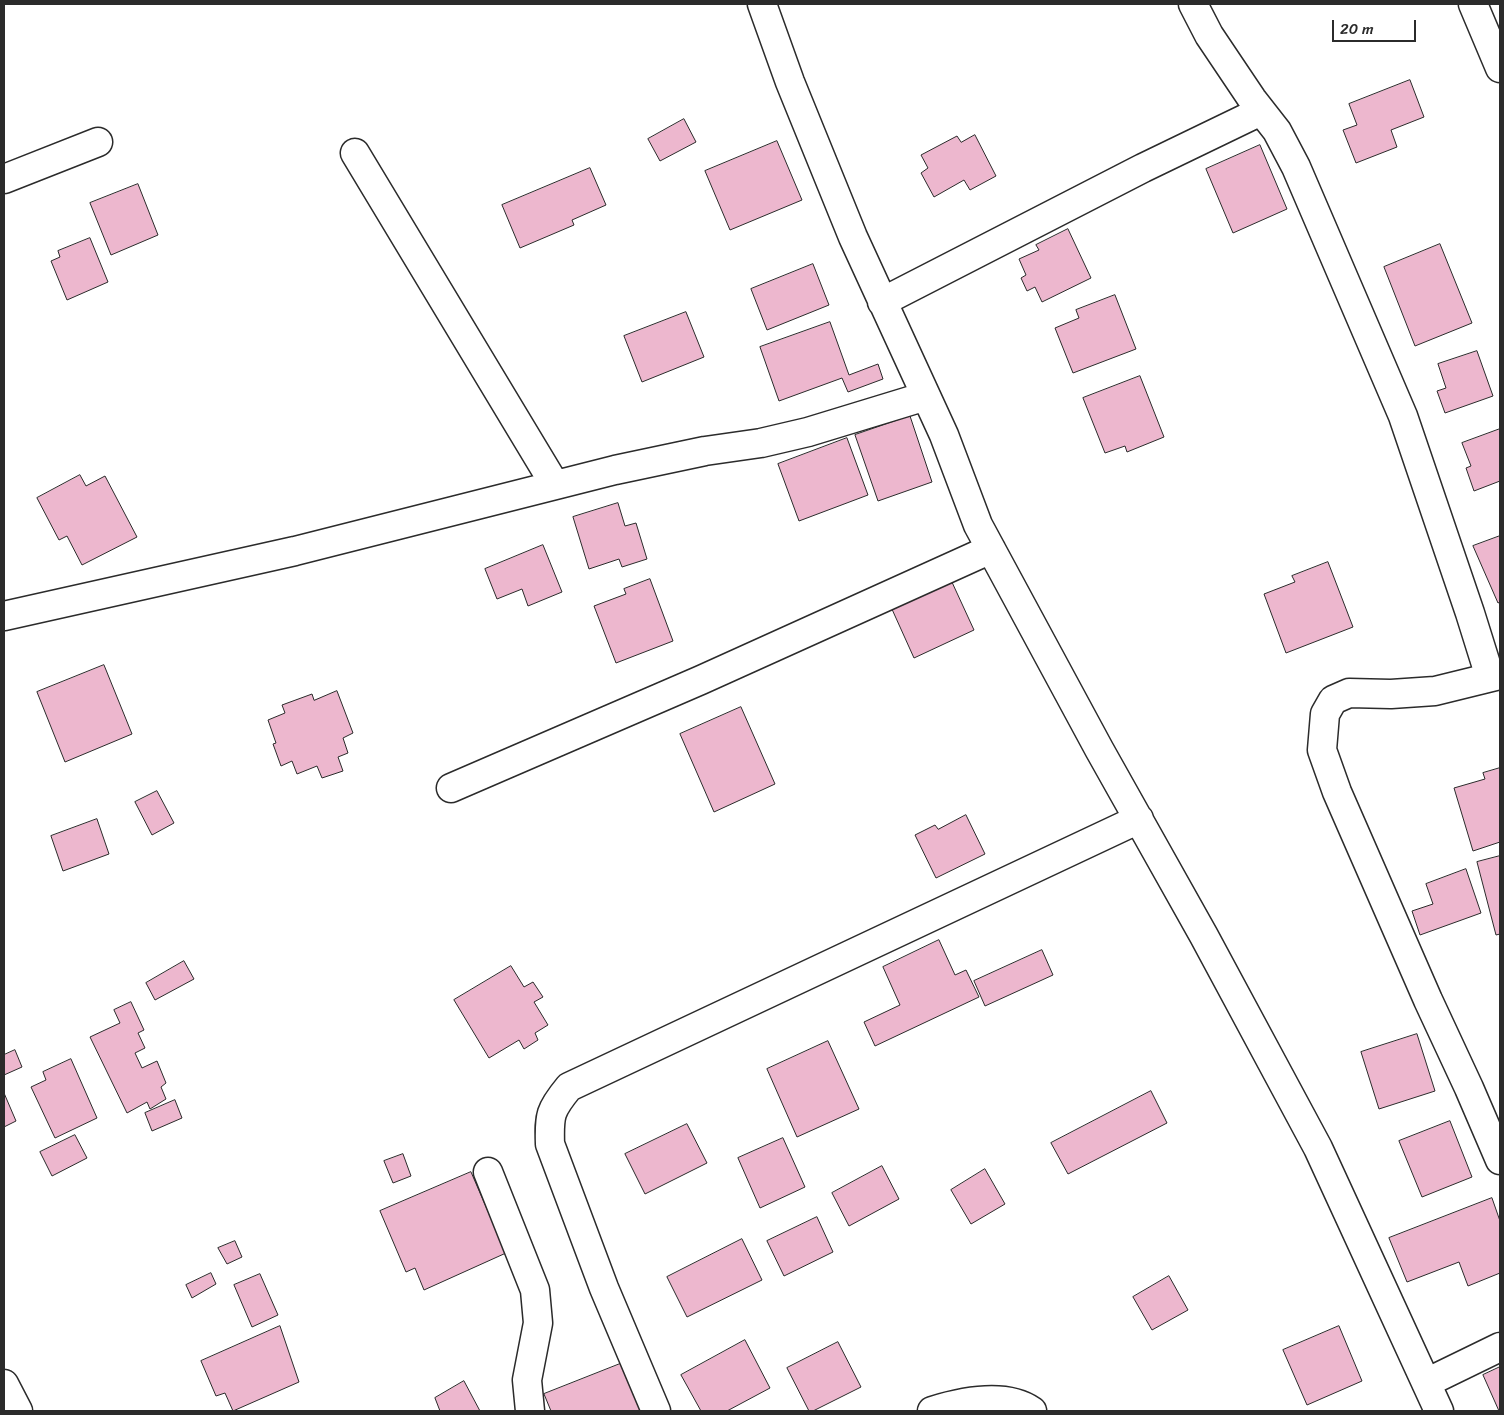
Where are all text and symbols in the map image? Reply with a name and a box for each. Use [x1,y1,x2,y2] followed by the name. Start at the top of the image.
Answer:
[1334,10,1418,42] scale bar
[1340,16,1374,42] text: 20 m

